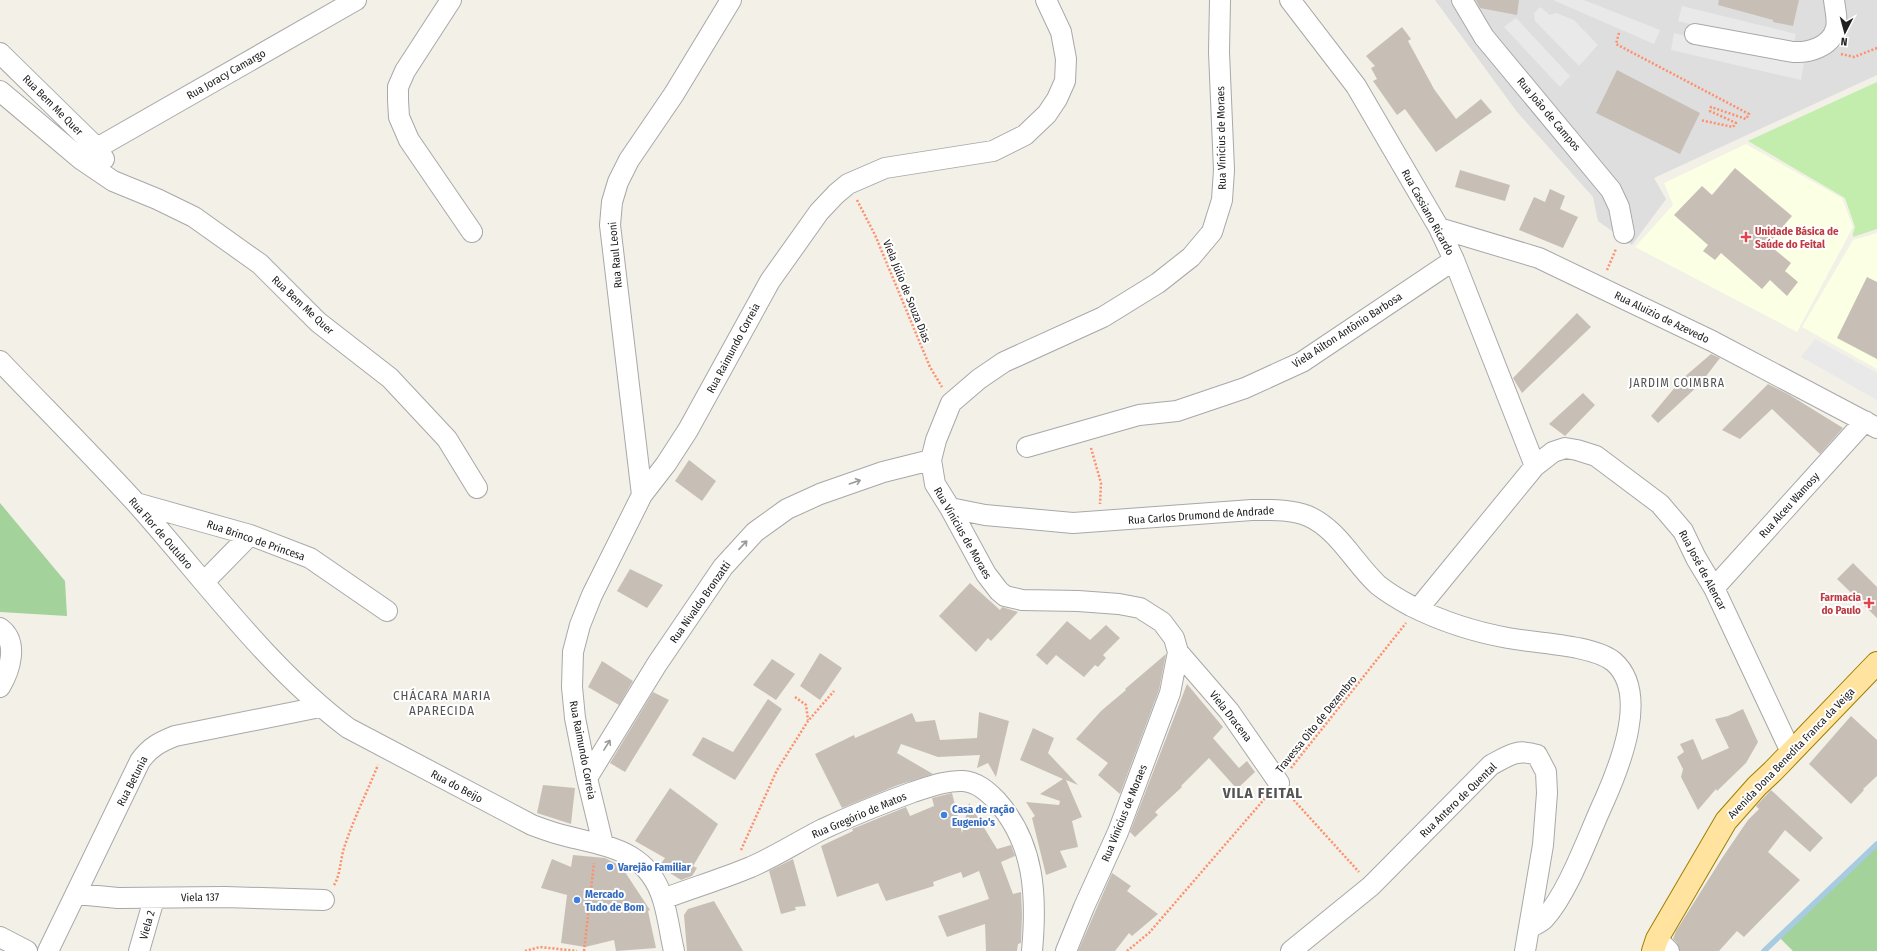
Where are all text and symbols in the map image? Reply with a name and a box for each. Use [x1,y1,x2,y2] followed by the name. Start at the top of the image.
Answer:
[1825,12,1865,52] north arrow
[1840,35,1848,48] text: N
[185,47,268,102] street label: Rua Joracy Camargo
[20,72,86,138] street label: Rua Bem Me Quer
[1514,75,1583,154] street label: Rua João de Campos
[1214,86,1229,190] street label: Rua Vinícius de Moraes
[1399,167,1457,258] street label: Rua Cassiano Ricardo
[606,221,625,289] street label: Rua Raul Leoni
[1755,225,1839,251] place label: Unidade Básica de Saúde do Feital
[1740,231,1752,243] marker: Unidade Básica de Saúde do Feital
[880,238,933,345] street label: Viela Júlio de Souza Dias
[269,273,336,338] street label: Rua Bem Me Quer
[1612,289,1711,346] street label: Rua Aluizio de Azevedo
[1290,290,1405,371] street label: Viela Ailton Antônio Barbosa
[704,301,763,396] street label: Rua Raimundo Correia
[1629,376,1725,390] district label: JARDIM COIMBRA
[1757,470,1822,541] street label: Rua Alceu Wamosy
[848,478,861,485] one-way arrow
[931,485,994,582] street label: Rua Vinícius de Moraes
[126,495,195,572] street label: Rua Flor de Outubro
[1128,504,1275,527] street label: Rua Carlos Drumond de Andrade
[205,518,307,563] street label: Rua Brinco de Princesa
[1676,528,1729,613] street label: Rua José de Alencar
[738,541,747,551] one-way arrow
[667,559,734,646] street label: Rua Nivaldo Bronzatti
[1820,591,1862,617] place label: Farmacia do Paulo
[1864,598,1874,608] marker: Farmacia do Paulo
[1273,673,1360,776] street label: Travessa Oito de Dezembro
[1725,685,1857,821] street label: Avenida Dona Benedita Franca da Veiga
[393,688,491,718] district label: CHÁCARA MARIA APARECIDA
[1207,688,1255,744] street label: Viela Dracena
[567,700,598,801] street label: Rua Raimundo Correia
[603,740,611,751] one-way arrow
[114,754,151,808] street label: Rua Betunia
[1417,760,1499,840] street label: Rua Antero de Quental
[1099,762,1150,864] street label: Rua Vinícius de Moraes
[429,767,485,806] street label: Rua do Beijo
[1222,784,1303,802] district label: VILA FEITAL
[810,789,909,841] street label: Rua Gregório de Matos
[952,803,1015,829] place label: Casa de ração Eugenio's
[939,810,949,820] marker: Casa de ração Eugenio's
[617,861,692,874] place label: Varejão Familiar
[605,862,615,872] marker: Varejão Familiar
[585,888,644,914] place label: Mercado Tudo de Bom
[181,891,220,904] street label: Viela 137
[572,895,582,905] marker: Mercado Tudo de Bom
[137,909,158,941] street label: Viela 2

